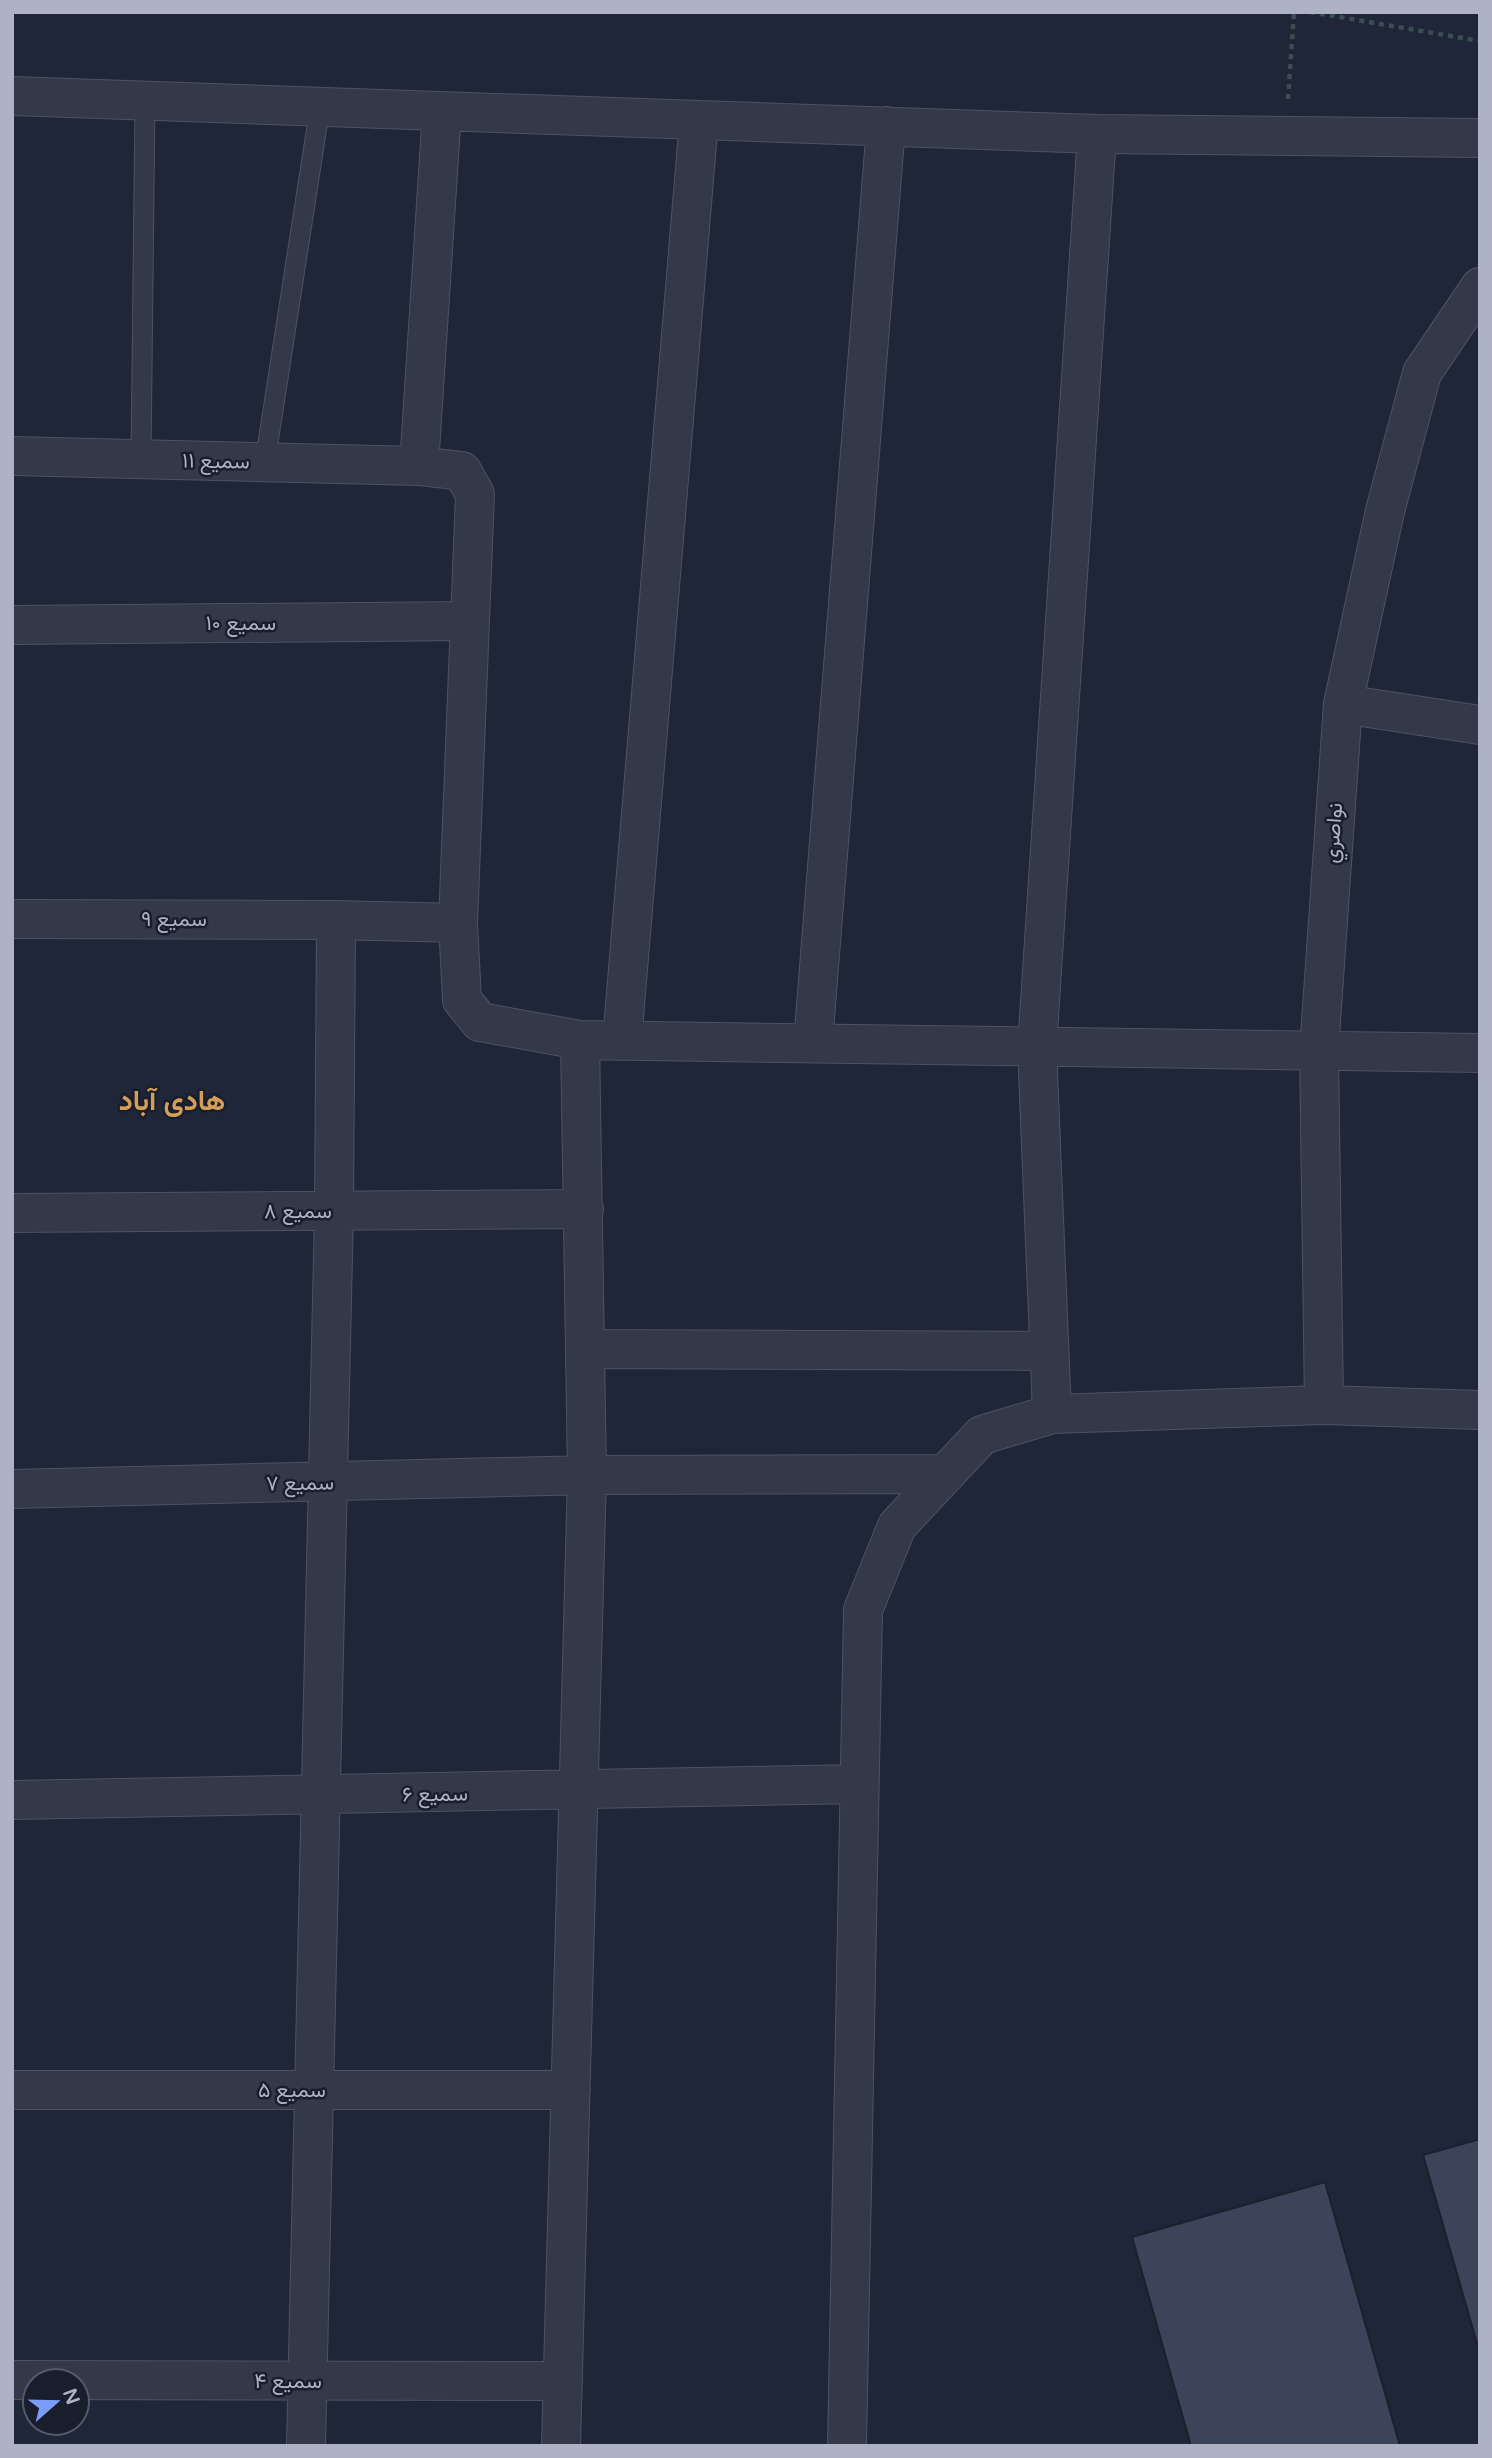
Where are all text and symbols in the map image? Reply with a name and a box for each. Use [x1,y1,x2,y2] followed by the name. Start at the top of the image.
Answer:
[182,448,250,476] street label: سمیع ۱۱
[206,611,276,637] street label: سمیع ۱۰
[1319,802,1352,864] street label: نواصري
[141,907,207,933] street label: سمیع ۹
[119,1084,225,1118] district label: هادی آباد
[264,1199,332,1225] street label: سمیع ۸
[266,1470,334,1498] street label: سمیع ۷
[402,1781,468,1809] street label: سمیع ۶
[258,2078,326,2104] street label: سمیع ۵
[21,2367,91,2437] north arrow
[254,2369,322,2395] street label: سمیع ۴
[58,2386,84,2407] text: N

